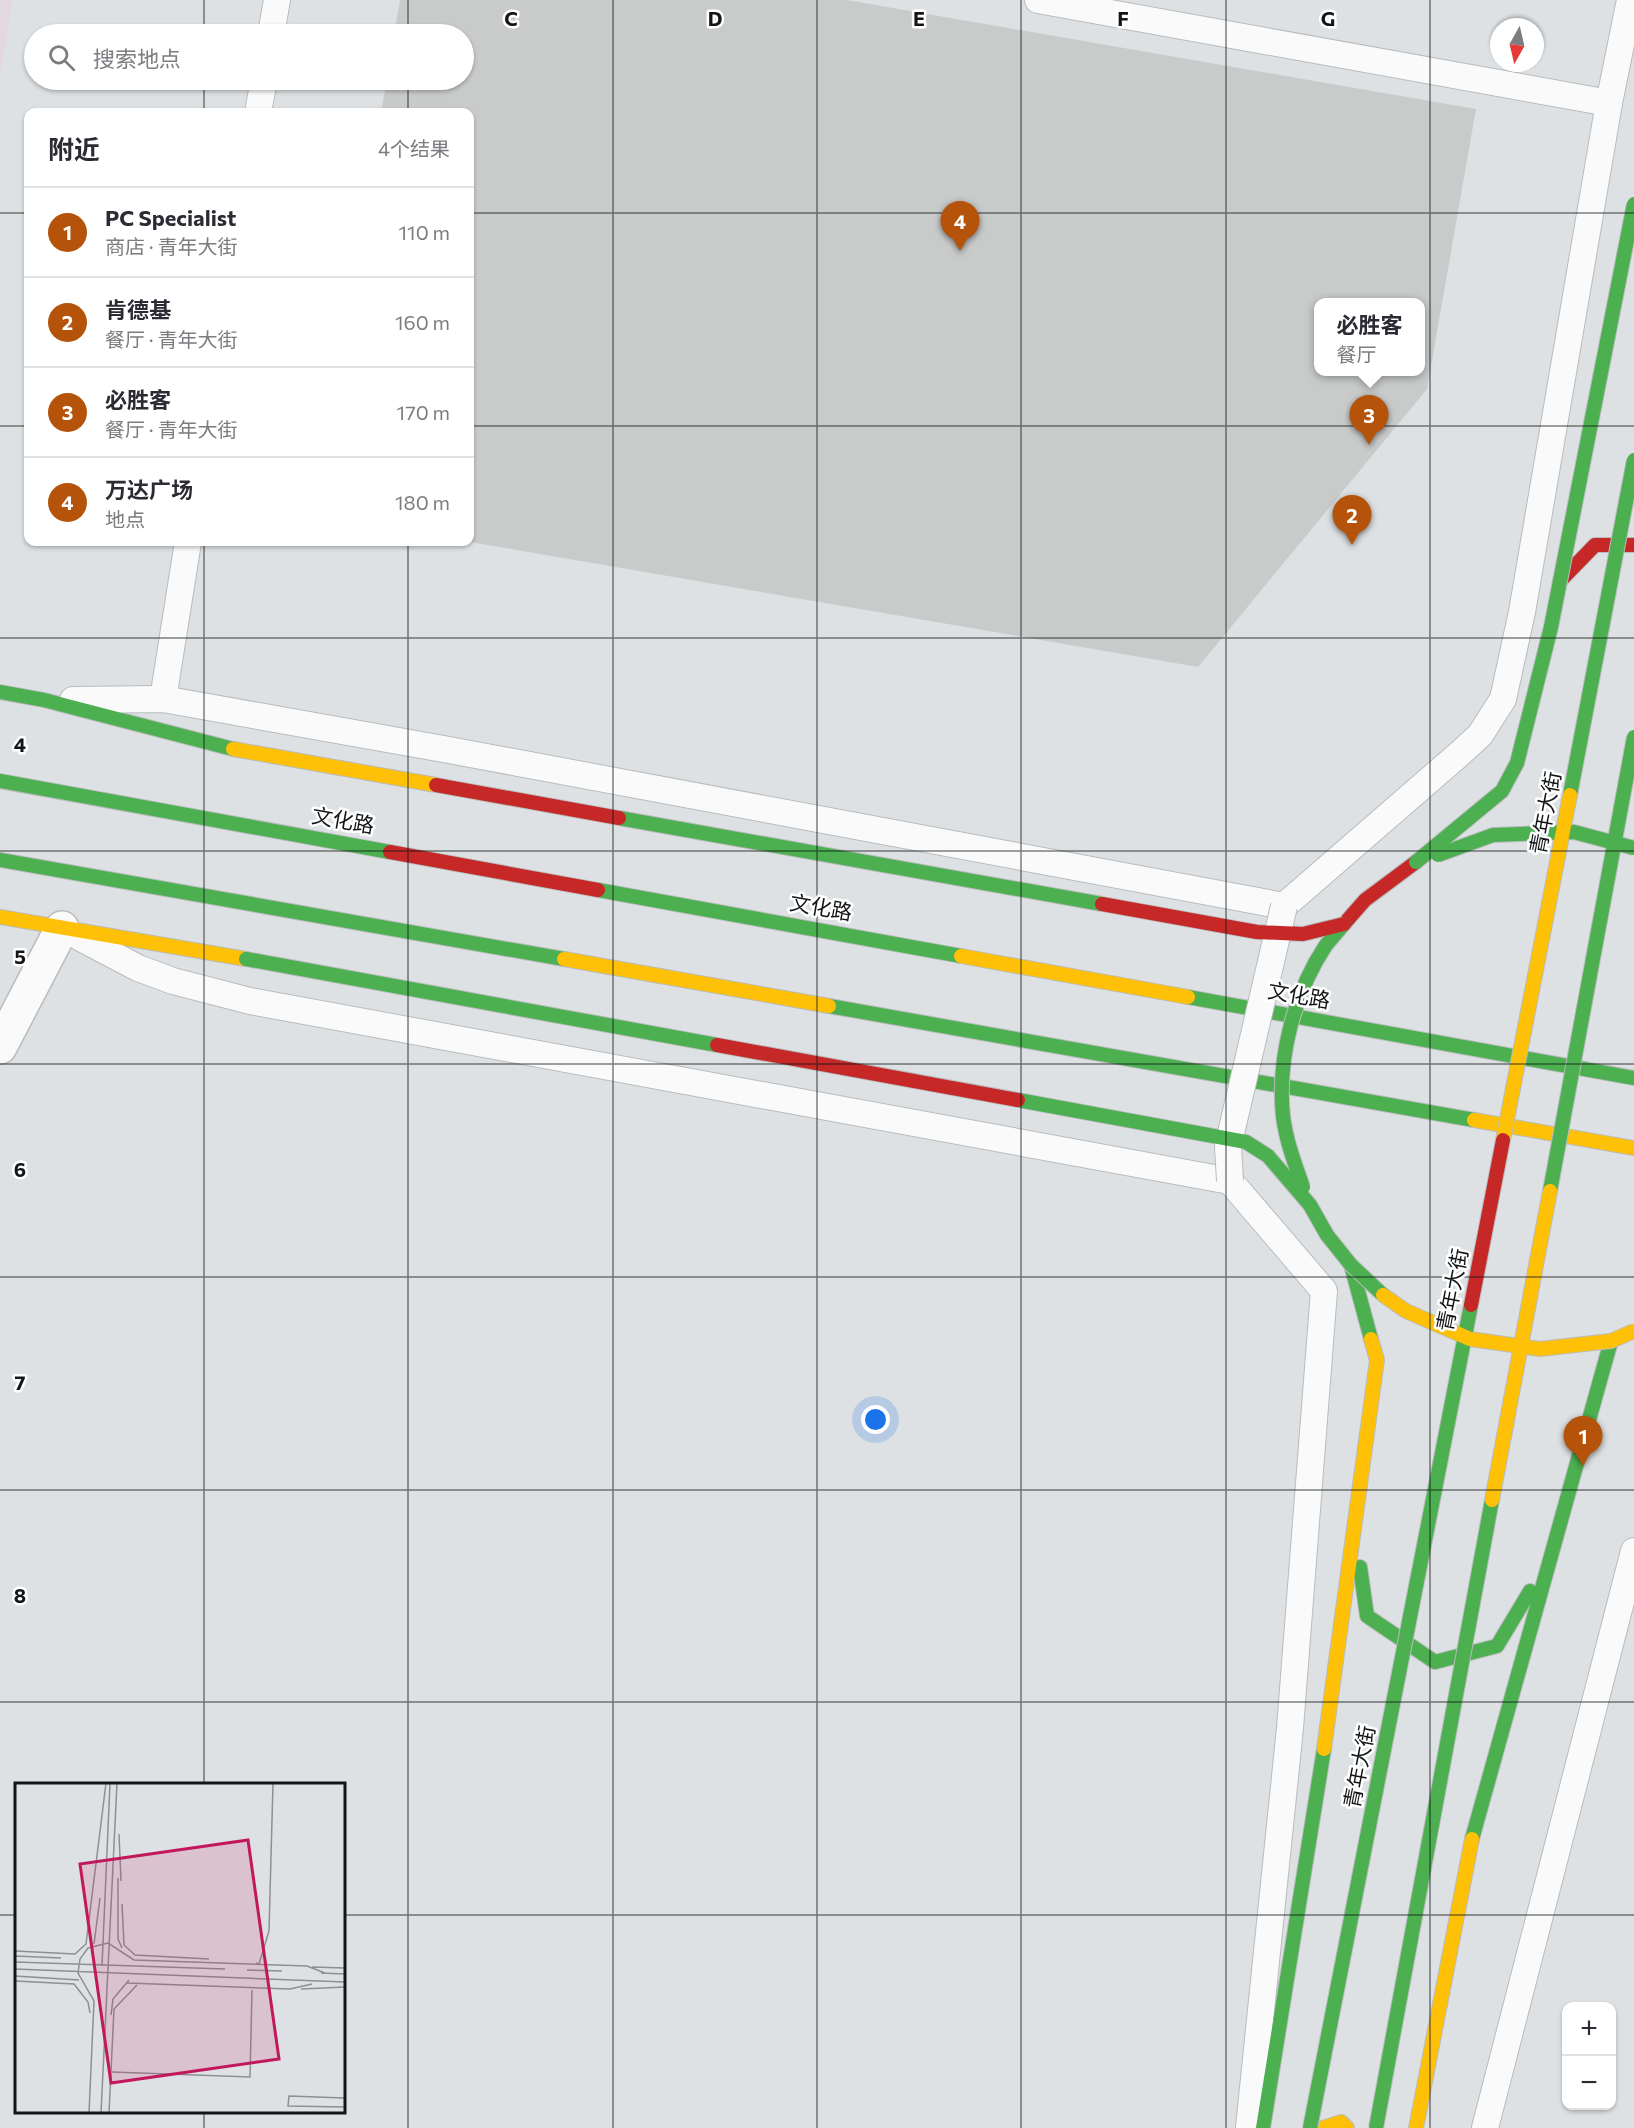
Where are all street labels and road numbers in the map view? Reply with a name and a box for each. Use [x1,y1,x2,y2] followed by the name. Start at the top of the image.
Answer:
[1524,769,1565,856] street label: 青年大街
[310,802,376,837] street label: 文化路
[788,889,854,924] street label: 文化路
[1266,977,1332,1012] street label: 文化路
[1431,1246,1472,1333] street label: 青年大街
[1338,1723,1379,1810] street label: 青年大街

